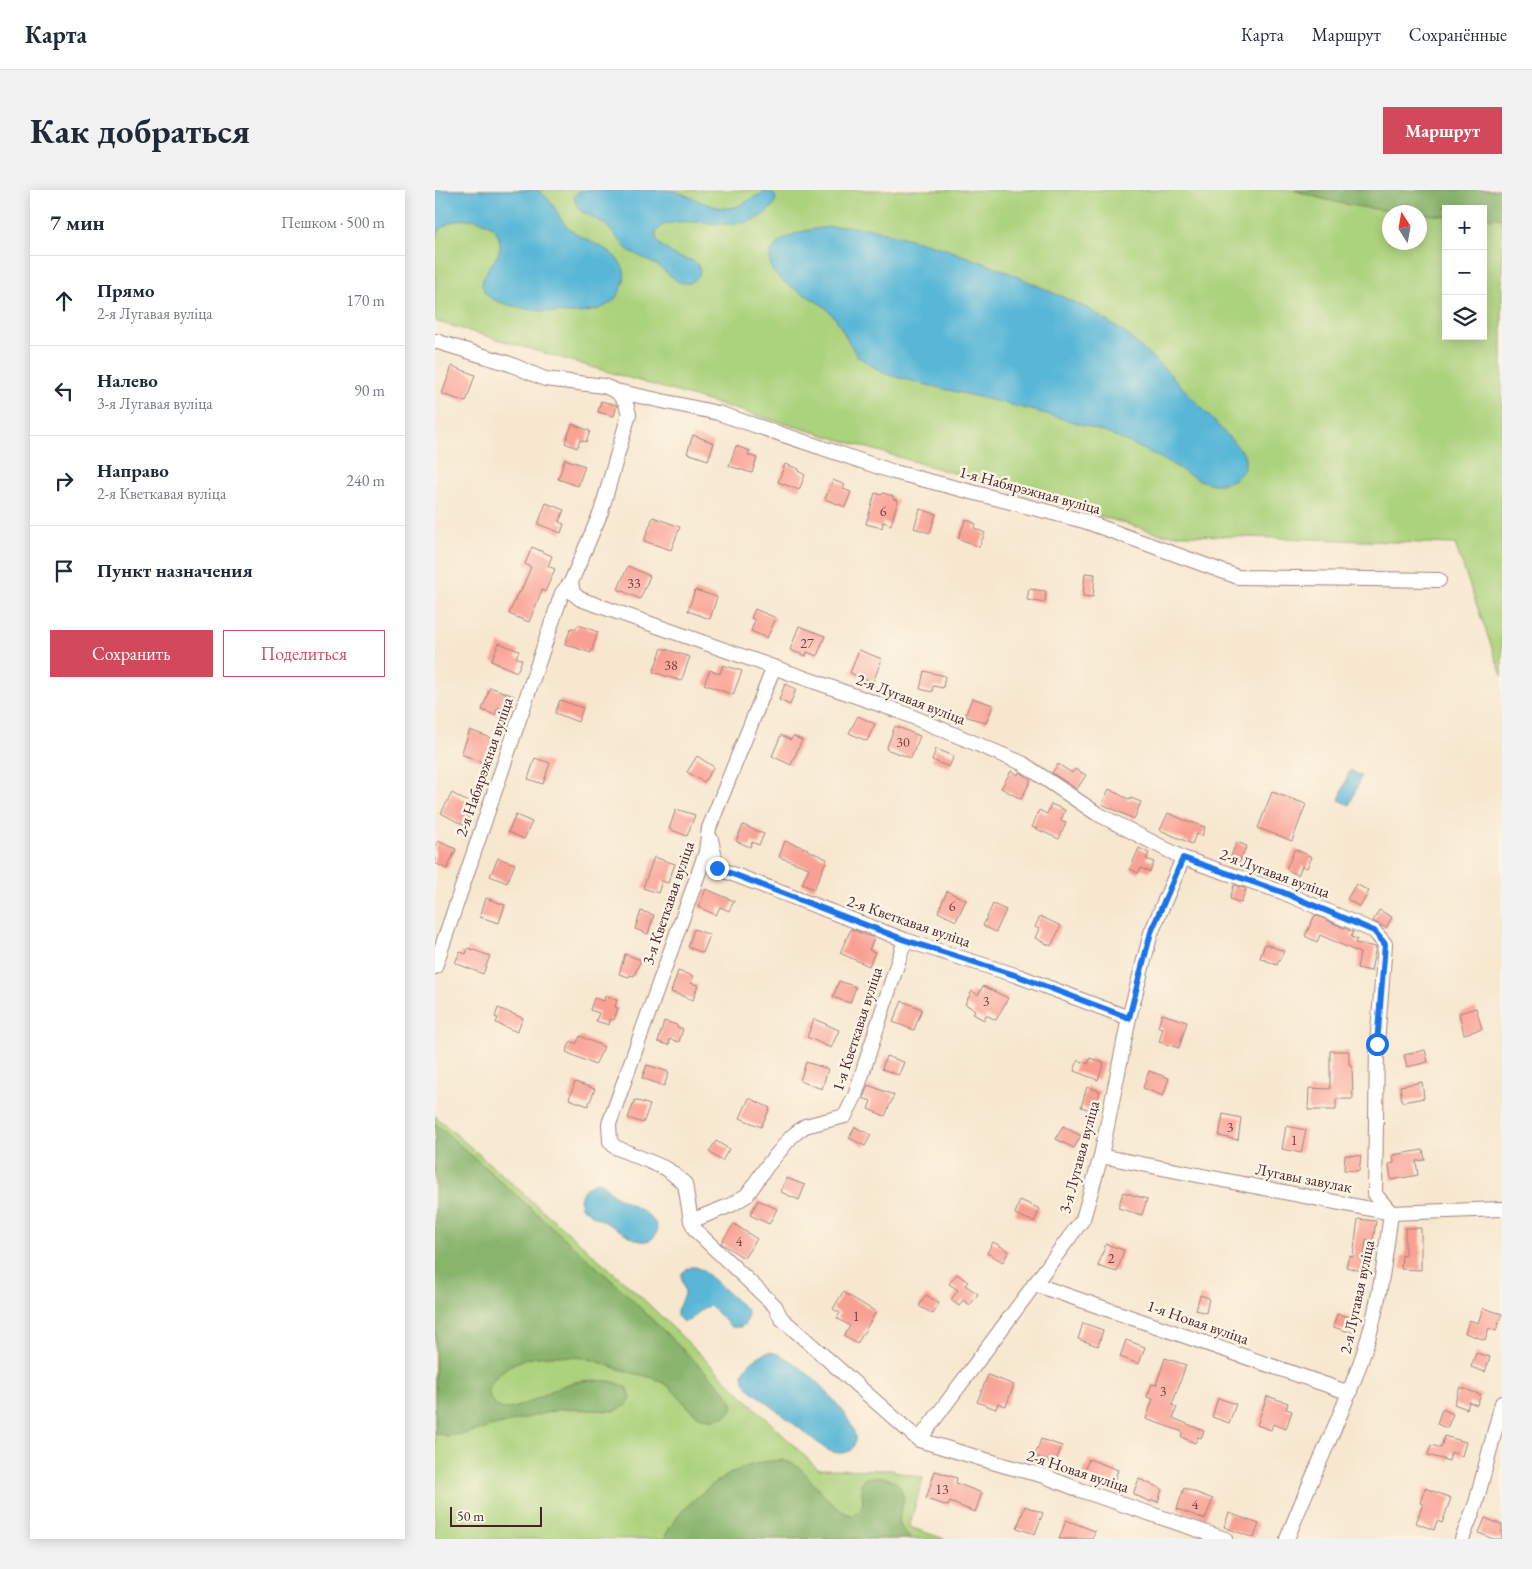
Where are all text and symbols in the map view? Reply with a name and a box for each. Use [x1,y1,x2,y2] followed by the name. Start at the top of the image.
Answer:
[25,19,87,50] text: Карта
[1241,23,1284,46] text: Карта
[1312,23,1381,46] text: Маршрут
[1409,23,1507,46] text: Сохранённые
[1383,107,1502,154] button: Маршрут
[30,108,250,153] text: Как добраться
[1382,205,1427,250] north arrow
[1442,205,1487,340] map controls
[1442,205,1487,250] button: +
[50,209,105,236] text: 7 мин
[281,212,385,233] text: Пешком · 500 m
[1442,250,1487,295] button: −
[97,278,155,303] text: Прямо
[50,287,78,315] icon: ahead
[346,290,385,311] text: 170 m
[1442,295,1487,340] button: layers
[97,303,213,324] text: 2-я Лугавая вуліца
[97,368,158,393] text: Налево
[50,377,78,405] icon: left
[354,380,385,401] text: 90 m
[97,393,213,414] text: 3-я Лугавая вуліца
[97,458,169,483] text: Направо
[957,461,1104,519] street label: 1-я Набярэжная вуліца
[50,467,78,495] icon: right
[346,470,385,491] text: 240 m
[97,483,226,504] text: 2-я Кветкавая вуліца
[880,502,887,520] house number: 6
[50,557,78,585] icon: arrive
[97,558,253,583] text: Пункт назначения
[627,574,641,592] house number: 33
[50,630,213,677] button: Сохранить
[223,630,385,677] button: Поделиться
[800,634,814,652] house number: 27
[664,656,678,674] house number: 38
[853,668,969,730] street label: 2-я Лугавая вуліца
[450,694,518,839] street label: 2-я Набярэжная вуліца
[896,733,910,751] house number: 30
[637,838,699,968] street label: 3-я Кветкавая вуліца
[1217,843,1334,903] street label: 2-я Лугавая вуліца
[706,857,729,880] route end
[844,890,974,952] street label: 2-я Кветкавая вуліца
[949,897,956,915] house number: 6
[827,964,887,1094] street label: 1-я Кветкавая вуліца
[983,992,990,1010] house number: 3
[1366,1033,1389,1056] route start
[1054,1098,1104,1216] street label: 3-я Лугавая вуліца
[1227,1118,1234,1136] house number: 3
[1291,1131,1297,1149] house number: 1
[1254,1158,1354,1198] street label: Лугавы завулак
[736,1232,743,1250] house number: 4
[1335,1238,1379,1356] street label: 2-я Лугавая вуліца
[1108,1249,1115,1267] house number: 2
[1144,1295,1252,1349] street label: 1-я Новая вуліца
[853,1307,859,1325] house number: 1
[1160,1382,1167,1400] house number: 3
[1024,1445,1132,1498] street label: 2-я Новая вуліца
[935,1480,949,1498] house number: 13
[1192,1495,1199,1513] house number: 4
[450,1504,543,1527] scale bar
[457,1507,484,1525] text: 50 m

